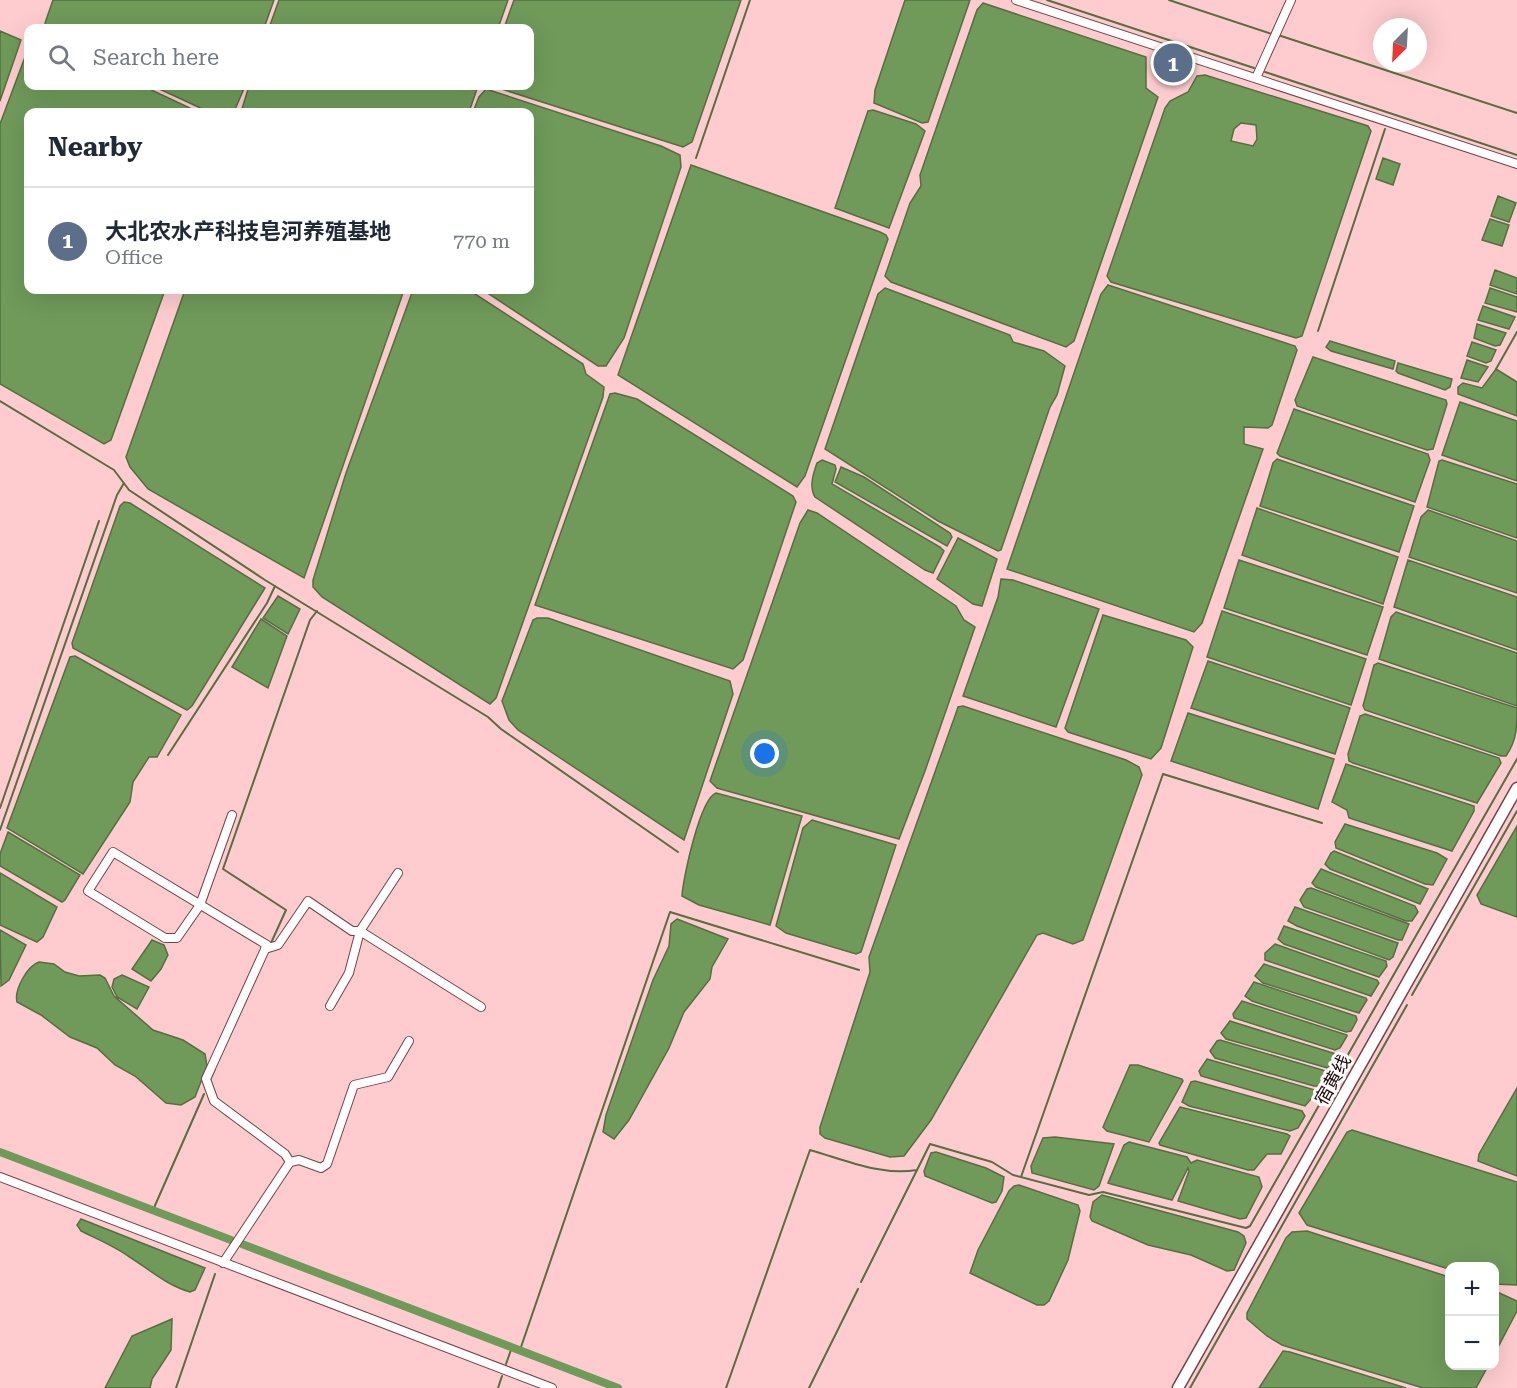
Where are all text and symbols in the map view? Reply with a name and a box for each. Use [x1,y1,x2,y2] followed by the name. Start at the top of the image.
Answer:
[1373,18,1427,72] north arrow
[24,24,534,90] search box
[1154,40,1192,86] pin: 1
[45,41,78,74] icon: search
[93,45,219,70] text: Search here
[48,132,142,162] text: Nearby
[105,219,391,244] text: 大北农水产科技皂河养殖基地
[62,229,73,253] text: 1
[453,229,510,253] text: 770 m
[105,245,163,269] text: Office
[750,739,779,768] your location
[1310,1051,1355,1108] street label: 宿黄线
[1445,1262,1499,1370] map controls
[1445,1262,1499,1316] button: +
[1445,1316,1499,1370] button: −

